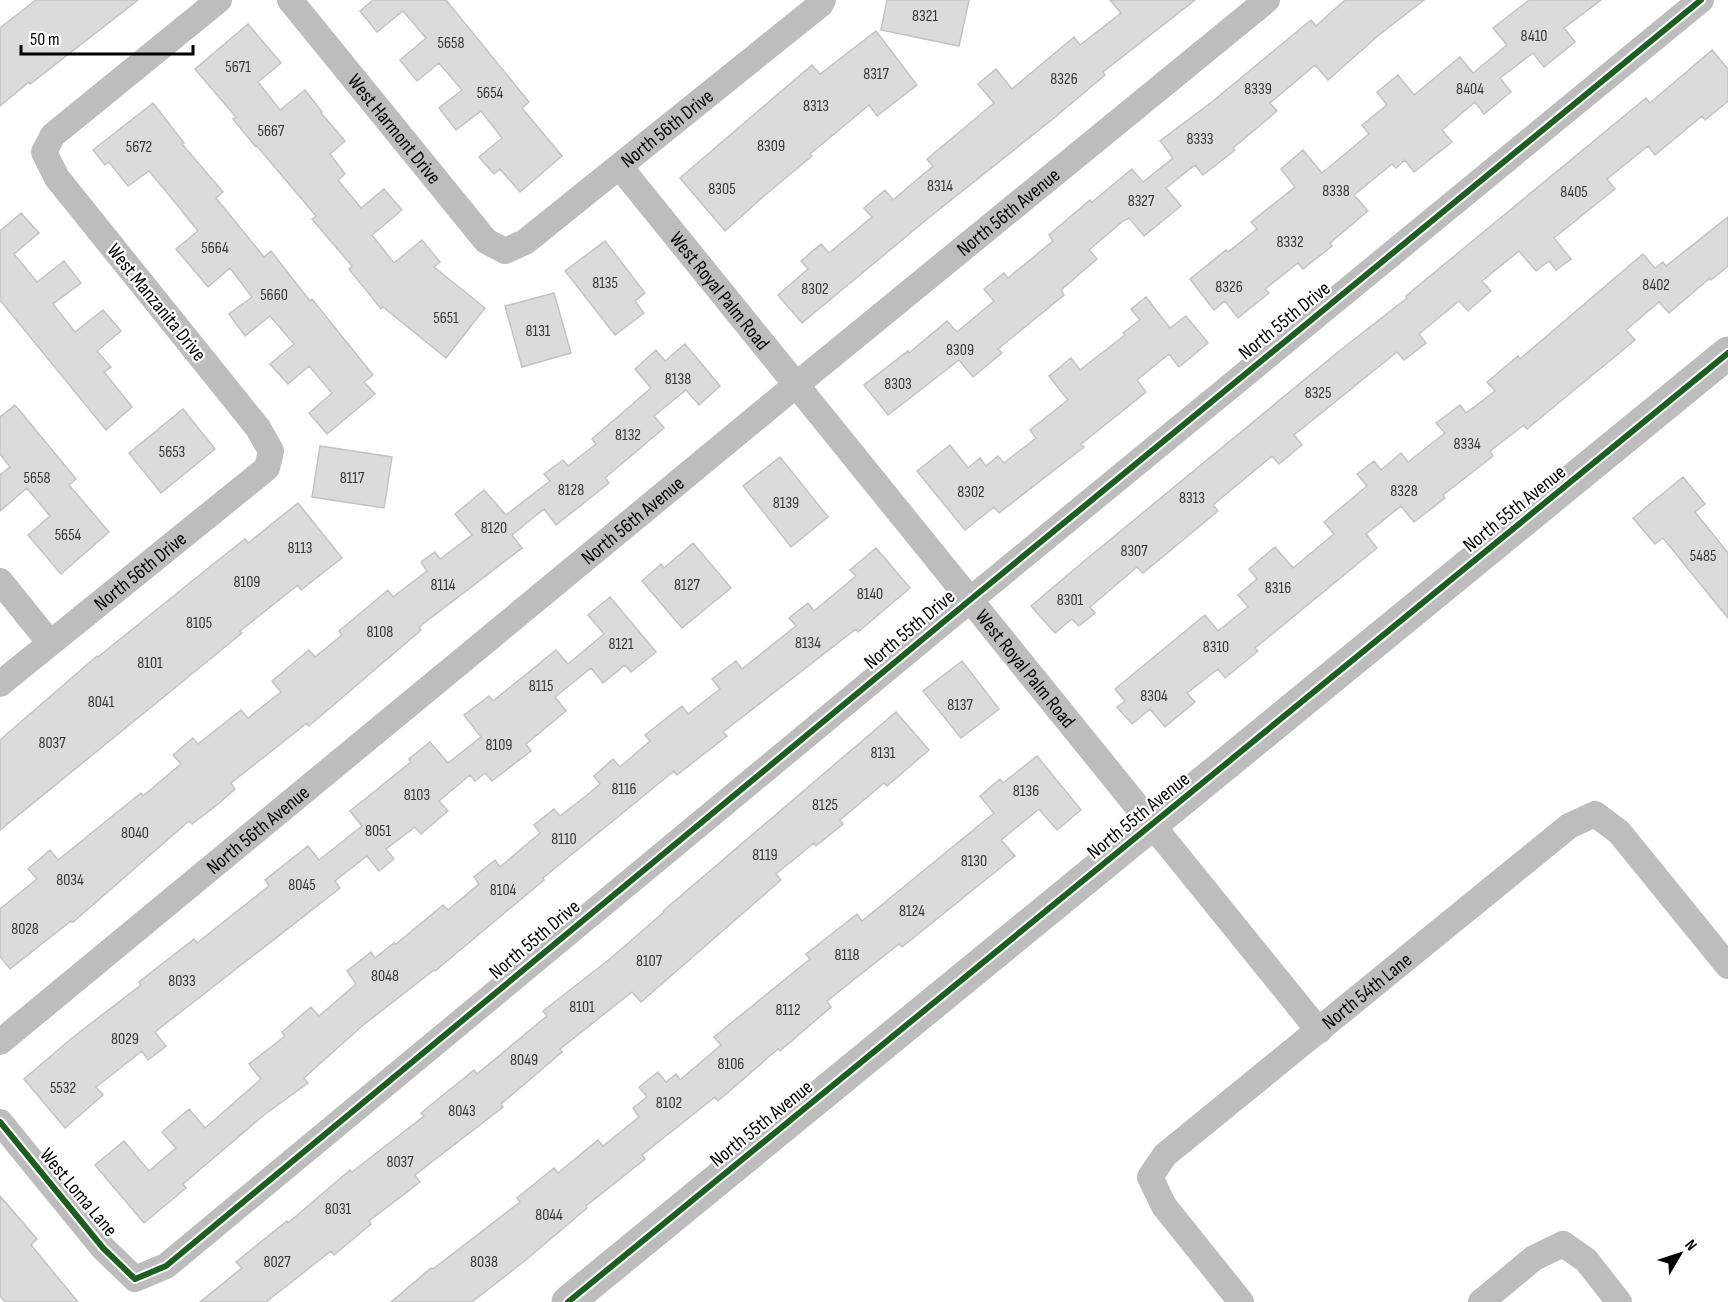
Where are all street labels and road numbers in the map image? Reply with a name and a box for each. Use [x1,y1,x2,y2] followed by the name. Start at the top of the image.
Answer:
[342,69,446,189] street label: West Harmont Drive
[616,84,719,173] street label: North 56th Drive
[952,163,1065,262] street label: North 56th Avenue
[664,227,774,355] street label: West Royal Palm Road
[101,239,211,366] street label: West Manzanita Drive
[1234,276,1335,365] street label: North 55th Drive
[1458,460,1571,557] street label: North 55th Avenue
[577,471,689,570] street label: North 56th Avenue
[89,527,192,616] street label: North 56th Drive
[859,585,960,675] street label: North 55th Drive
[970,605,1080,733] street label: West Royal Palm Road
[1082,767,1195,864] street label: North 55th Avenue
[202,781,314,880] street label: North 56th Avenue
[484,895,585,985] street label: North 55th Drive
[1318,948,1417,1035] street label: North 54th Lane
[705,1075,818,1172] street label: North 55th Avenue
[34,1144,122,1242] street label: West Loma Lane

